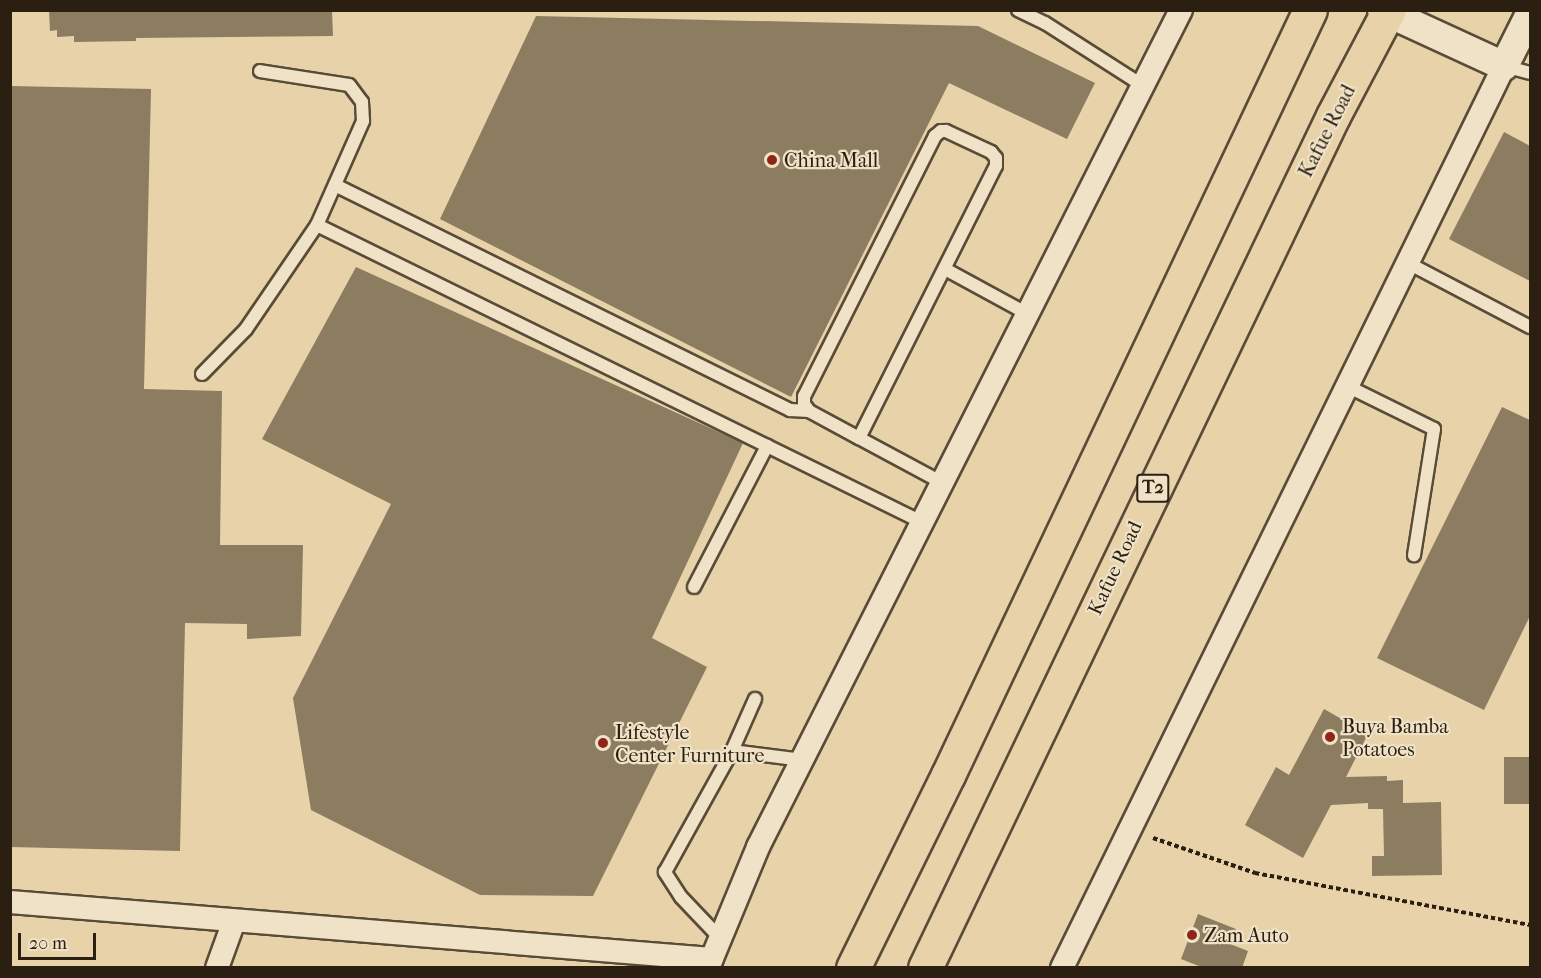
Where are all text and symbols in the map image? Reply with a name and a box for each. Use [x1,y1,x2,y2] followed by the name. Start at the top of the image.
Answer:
[1293,81,1361,181] street label: Kafue Road
[784,148,878,172] place label: China Mall
[765,153,779,167] marker: China Mall
[1135,473,1171,503] road number: T2
[1083,517,1147,619] street label: Kafue Road
[1342,714,1449,761] place label: Buya Bamba Potatoes
[615,720,764,767] place label: Lifestyle Center Furniture
[1323,730,1337,744] marker: Buya Bamba Potatoes
[596,736,610,750] marker: Lifestyle Center Furniture
[21,921,99,959] scale bar
[1204,923,1289,947] place label: Zam Auto
[1185,928,1199,942] marker: Zam Auto
[29,933,67,954] text: 20 m

